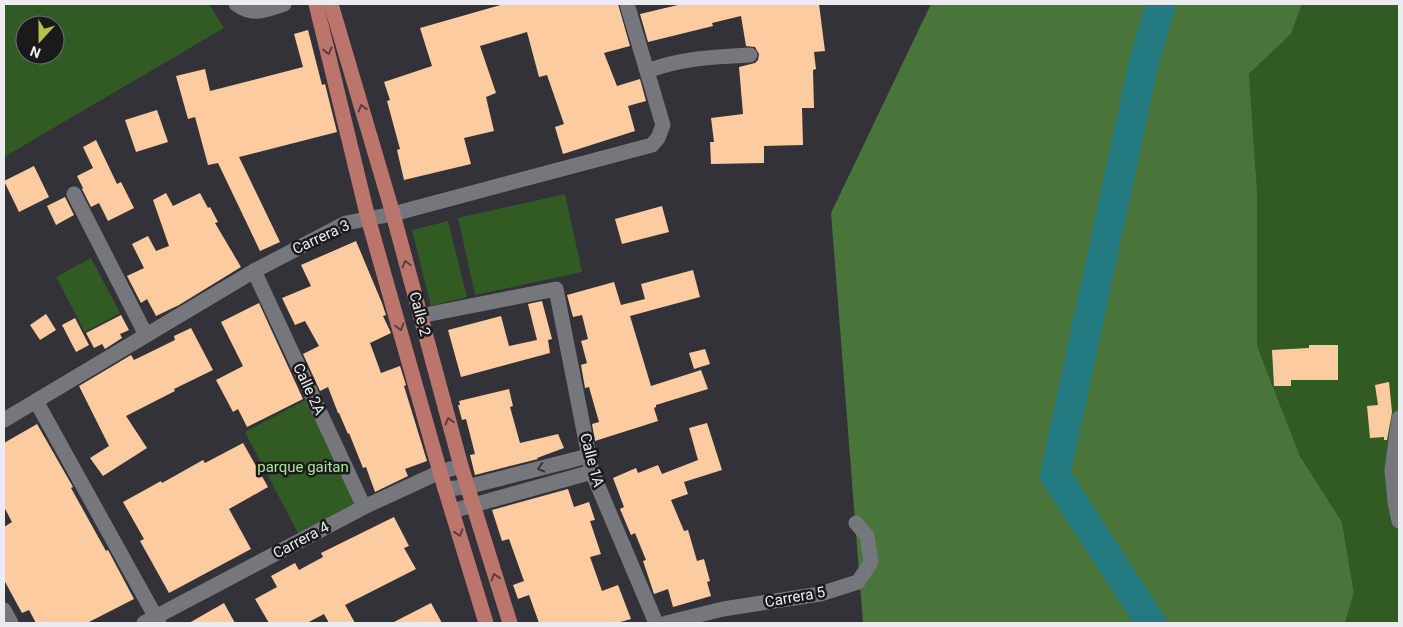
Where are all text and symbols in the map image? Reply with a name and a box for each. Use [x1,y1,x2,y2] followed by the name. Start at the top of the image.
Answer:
[15,15,65,65] north arrow
[28,43,43,61] text: N
[322,47,333,56] one-way arrow
[357,104,367,112] one-way arrow
[290,216,352,258] street label: Carrera 3
[402,261,412,269] one-way arrow
[405,290,435,338] street label: Calle 2
[394,322,404,330] one-way arrow
[289,360,329,418] street label: Calle 2A
[444,417,454,426] one-way arrow
[576,431,608,489] street label: Calle 1A
[257,458,349,476] park label: parque gaitan
[537,462,546,473] one-way arrow
[270,517,333,562] street label: Carrera 4
[453,529,463,537] one-way arrow
[491,573,501,581] one-way arrow
[763,583,827,611] street label: Carrera 5

